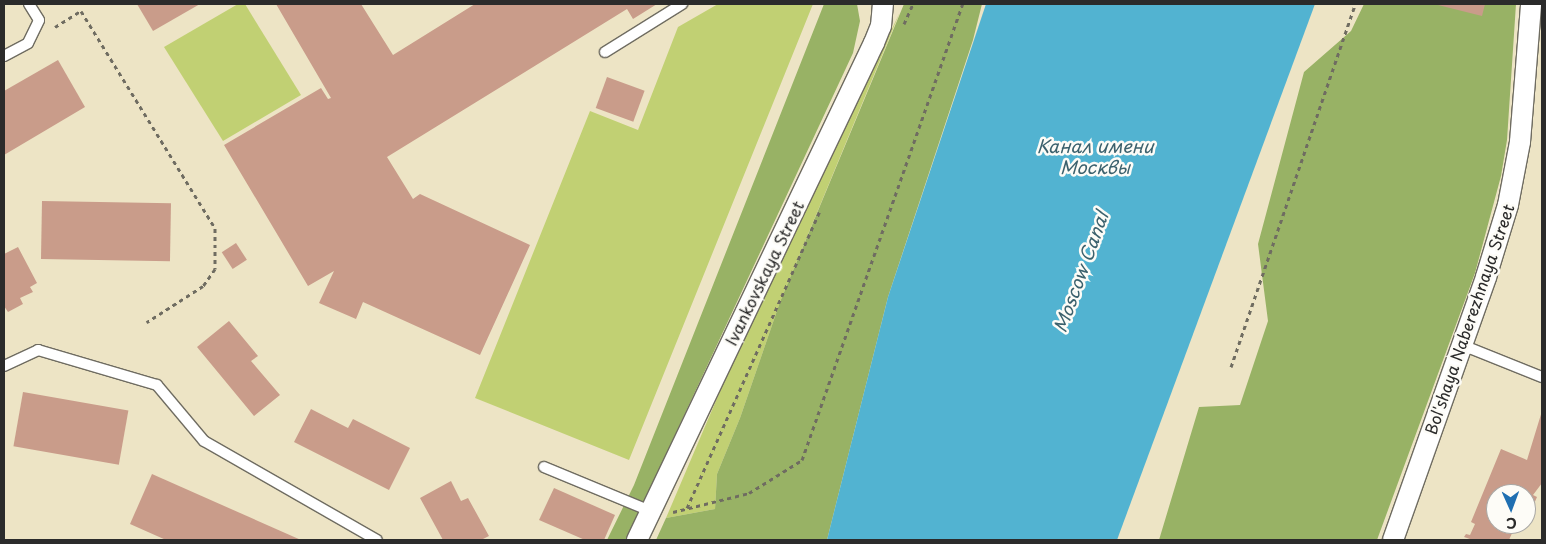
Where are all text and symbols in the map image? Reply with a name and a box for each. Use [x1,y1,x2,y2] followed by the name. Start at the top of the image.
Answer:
[1036,136,1154,178] water label: Канал имени Москвы
[721,198,807,348] street label: Ivankovskaya Street
[1420,200,1518,438] street label: Bol'shaya Naberezhnaya Street
[1049,209,1113,335] water label: Moscow Canal
[1486,484,1536,534] north arrow
[1506,513,1517,534] text: С

